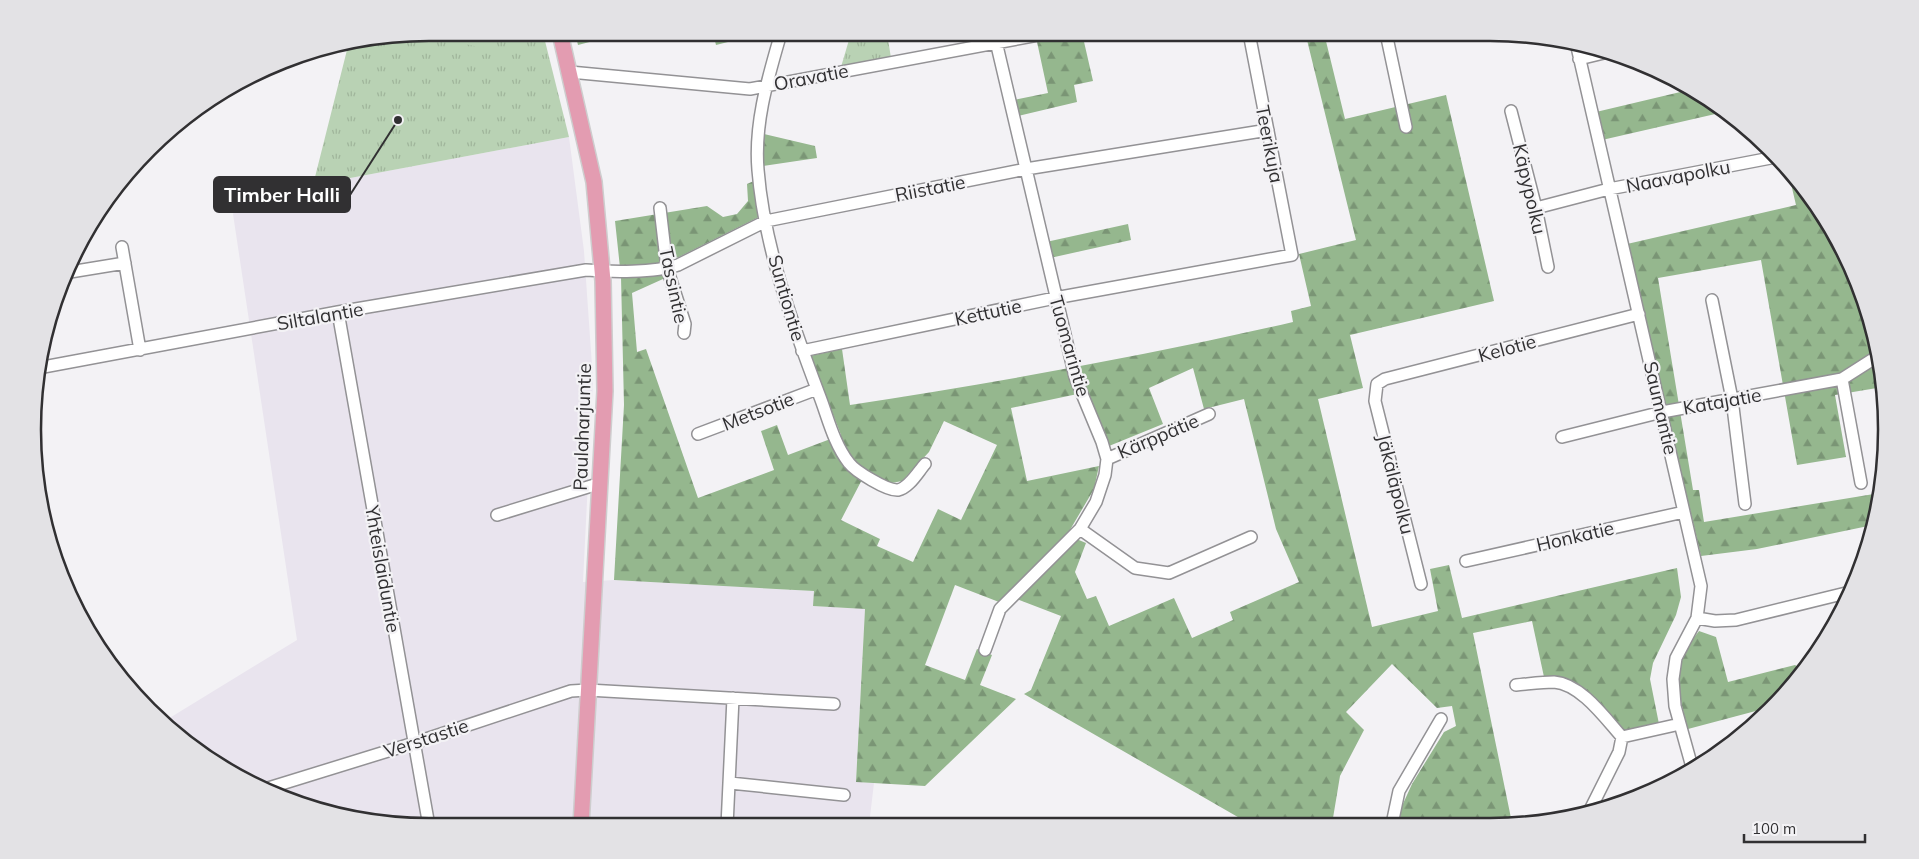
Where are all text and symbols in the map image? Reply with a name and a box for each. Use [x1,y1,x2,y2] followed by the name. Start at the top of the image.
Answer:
[772,58,850,96] street label: Oravatie
[1251,103,1289,185] street label: Teerikuja
[1508,141,1552,237] street label: Käpypolku
[1624,154,1732,198] street label: Naavapolku
[893,169,967,207] street label: Riistatie
[214,177,350,212] callout: Timber Halli
[224,182,340,207] text: Timber Halli
[654,245,694,325] street label: Tassintie
[763,252,811,344] street label: Suntiontie
[952,293,1024,331] street label: Kettutie
[1044,293,1096,399] street label: Tuomarintie
[275,297,365,335] street label: Siltalantie
[1475,329,1539,367] street label: Kelotie
[1639,359,1683,457] street label: Saumantie
[568,363,596,491] street label: Paulaharjuntie
[1681,382,1763,420] street label: Katajatie
[719,386,797,436] street label: Metsotie
[1114,408,1202,464] street label: Kärppätie
[1372,431,1420,537] street label: Jäkäläpolku
[360,502,406,635] street label: Yhteislaiduntie
[1534,515,1616,557] street label: Honkatie
[381,713,471,763] street label: Verstastie
[1744,812,1865,844] scale bar
[1752,819,1796,838] text: 100 m

